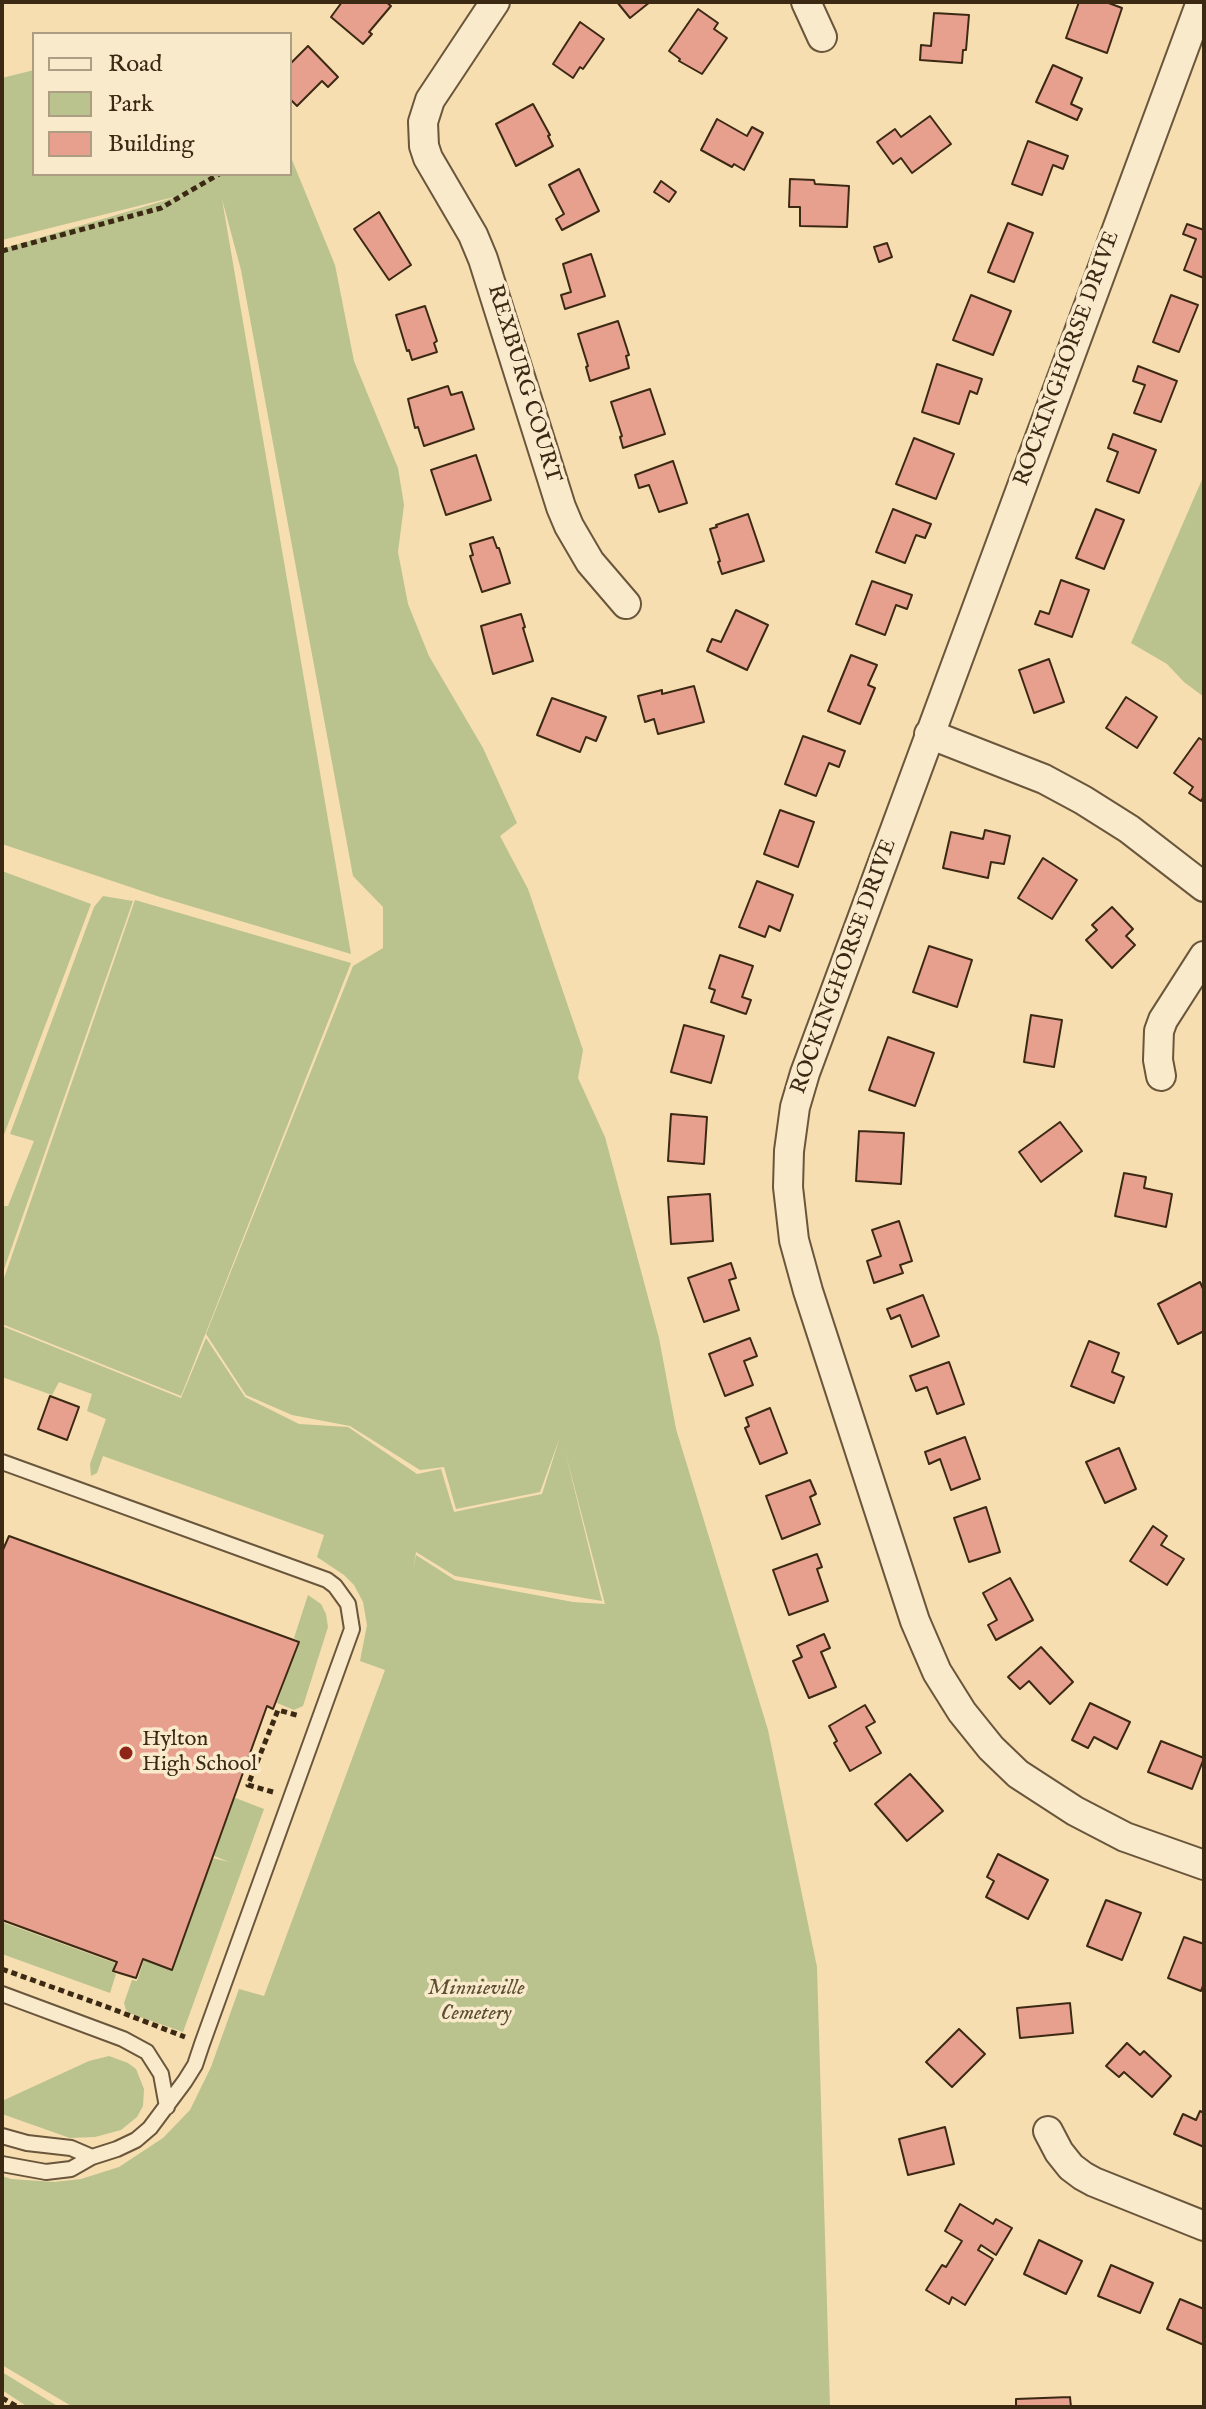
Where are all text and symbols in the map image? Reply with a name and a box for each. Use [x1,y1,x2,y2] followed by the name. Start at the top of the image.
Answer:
[32,32,292,176] legend
[108,49,162,80] text: Road
[108,89,154,120] text: Park
[108,129,194,160] text: Building
[1010,228,1126,490] street label: ROCKINGHORSE DRIVE
[480,282,566,486] street label: REXBURG COURT
[787,836,903,1098] street label: ROCKINGHORSE DRIVE
[142,1727,257,1778] place label: Hylton High School
[117,1744,135,1762] marker: Hylton High School
[428,1976,524,2028] park label: Minnieville Cemetery

